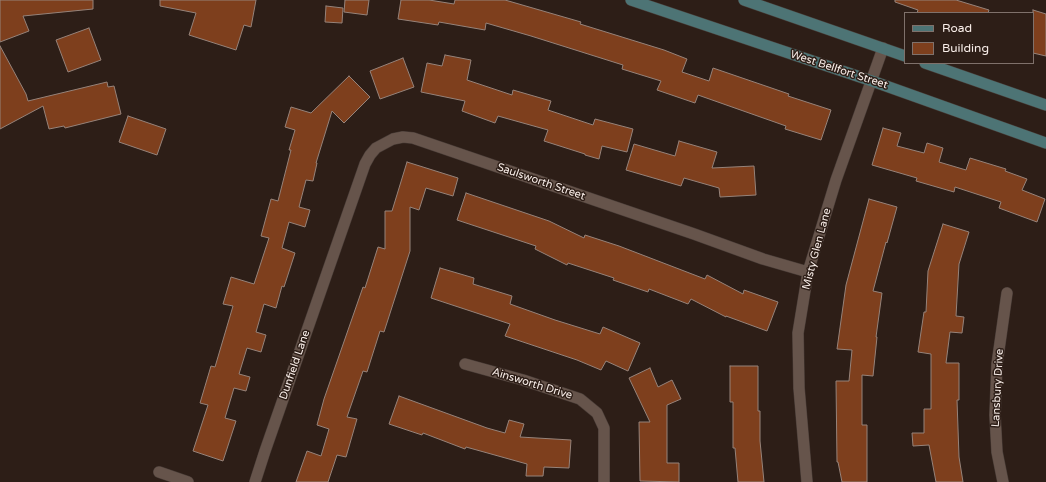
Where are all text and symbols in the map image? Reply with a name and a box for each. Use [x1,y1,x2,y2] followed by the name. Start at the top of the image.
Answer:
[904,12,1034,64] legend
[942,21,972,35] text: Road
[942,41,989,55] text: Building
[789,48,889,92] street label: West Bellfort Street
[495,161,587,203] street label: Saulsworth Street
[800,207,834,291] street label: Misty Glen Lane
[277,329,313,401] street label: Dunfield Lane
[989,349,1007,427] street label: Lansbury Drive
[490,366,574,402] street label: Ainsworth Drive

